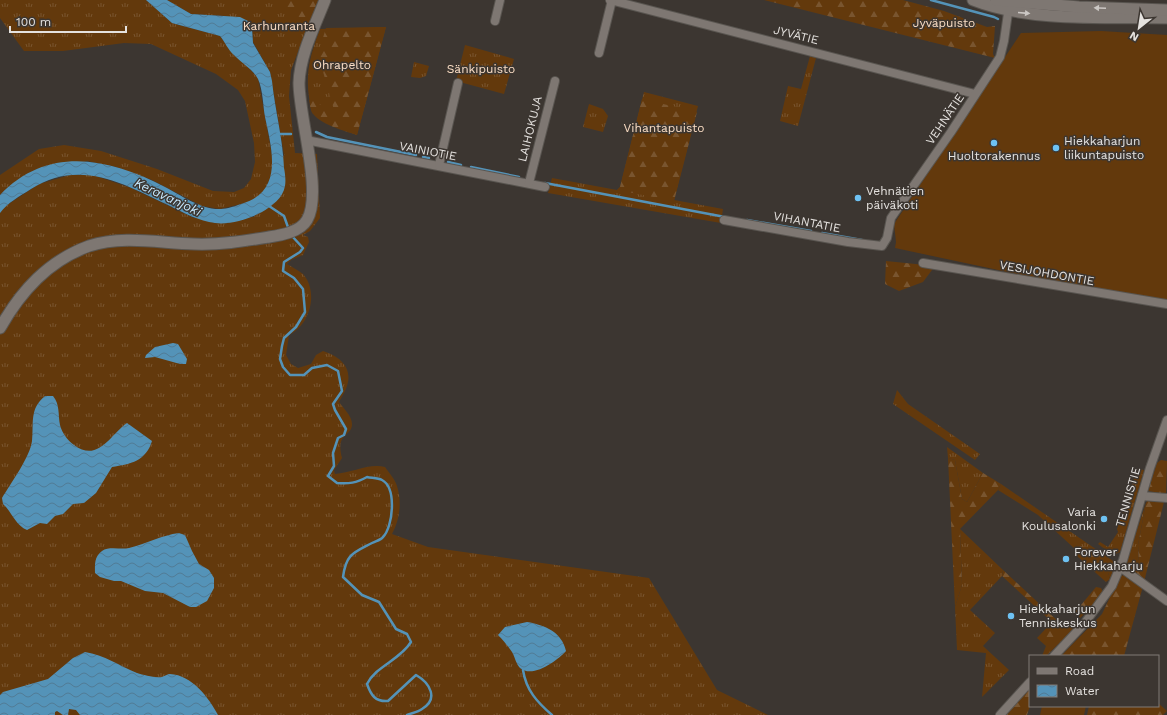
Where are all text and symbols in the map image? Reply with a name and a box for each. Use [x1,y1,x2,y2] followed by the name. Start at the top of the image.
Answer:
[1093,5,1106,11] one-way arrow
[10,8,126,34] scale bar
[1119,8,1159,48] north arrow
[1018,9,1030,16] one-way arrow
[16,15,51,29] text: 100 m
[913,16,975,30] park label: Jyväpuisto
[243,19,315,33] park label: Karhunranta
[772,23,820,47] street label: JYVÄTIE
[1127,29,1141,44] text: N
[313,58,371,72] park label: Ohrapelto
[447,62,515,76] park label: Sänkipuisto
[923,91,967,147] street label: VEHNÄTIE
[515,95,545,163] street label: LAIHOKUJA
[623,121,705,135] park label: Vihantapuisto
[1064,134,1144,162] place label: Hiekkaharjun liikuntapuisto
[989,138,999,148] marker: Huoltorakennus
[398,139,458,163] street label: VAINIOTIE
[1051,143,1061,153] marker: Hiekkaharjun liikuntapuisto
[948,149,1040,163] place label: Huoltorakennus
[132,175,204,219] water label: Keravanjoki
[866,184,924,212] place label: Vehnätien päiväkoti
[853,193,863,203] marker: Vehnätien päiväkoti
[772,209,842,235] street label: VIHANTATIE
[998,258,1096,288] street label: VESIJOHDONTIE
[1113,465,1143,529] street label: TENNISTIE
[1022,505,1096,533] place label: Varia Koulusalonki
[1099,514,1109,524] marker: Varia Koulusalonki
[1074,545,1143,573] place label: Forever Hiekkaharju
[1061,554,1071,564] marker: Forever Hiekkaharju
[1019,602,1097,630] place label: Hiekkaharjun Tenniskeskus
[1006,611,1016,621] marker: Hiekkaharjun Tenniskeskus
[1029,655,1159,707] legend
[1065,664,1094,678] text: Road
[1065,684,1100,698] text: Water

